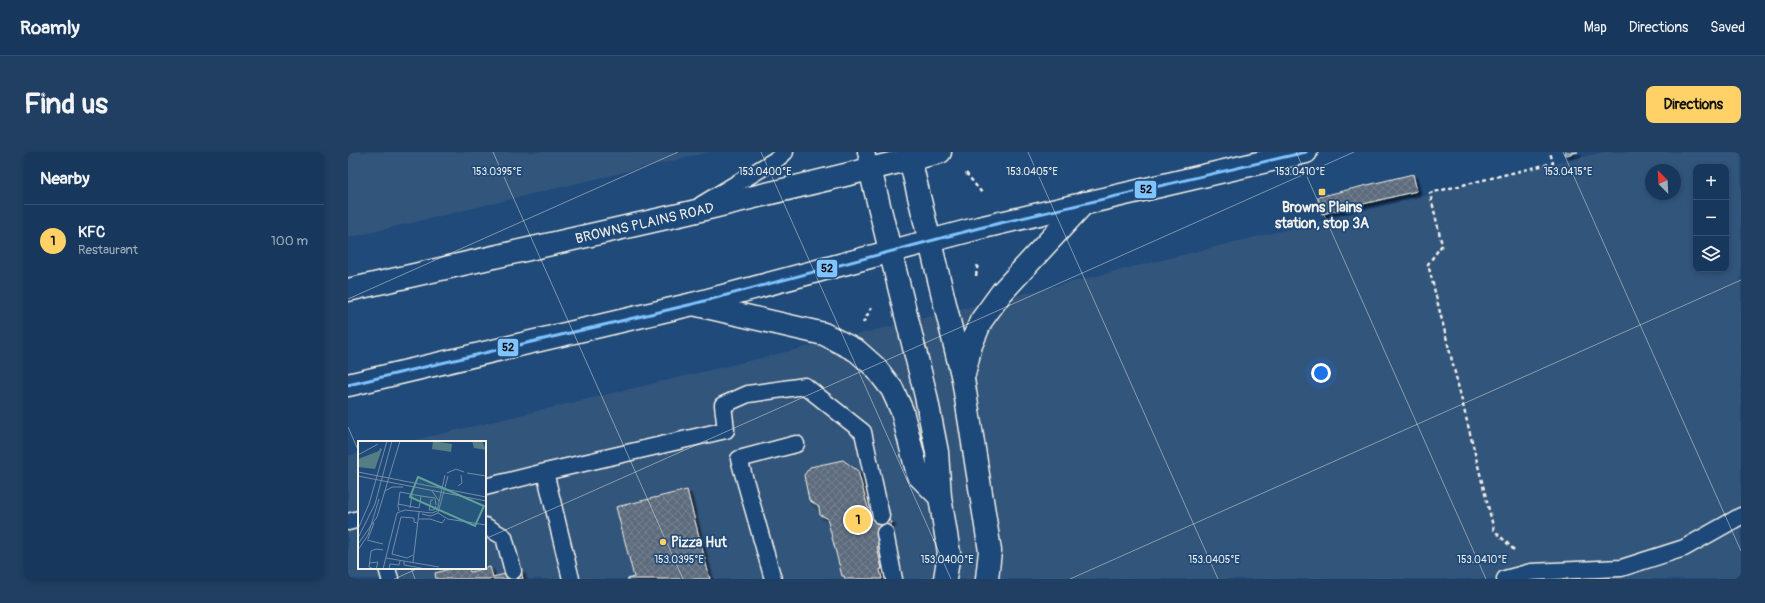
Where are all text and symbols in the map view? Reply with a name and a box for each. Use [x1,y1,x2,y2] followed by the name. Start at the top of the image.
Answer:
[20,16,80,40] text: Roamly
[1584,19,1607,36] text: Map
[1629,19,1688,36] text: Directions
[1710,19,1745,36] text: Saved
[1646,86,1741,123] button: Directions
[24,87,108,122] text: Find us
[1645,164,1681,200] north arrow
[1693,164,1729,272] map controls
[1693,164,1729,200] button: +
[472,166,522,178] text: 153.0395°E
[739,166,791,178] text: 153.0400°E
[1006,166,1058,178] text: 153.0405°E
[1275,166,1325,178] text: 153.0410°E
[1544,166,1592,178] text: 153.0415°E
[40,168,89,189] text: Nearby
[1134,180,1157,199] line badge: 52
[1140,183,1152,196] text: 52
[1317,187,1327,197] marker: Browns Plains station, stop 3A
[573,198,716,247] street label: BROWNS PLAINS ROAD
[1275,199,1369,232] place label: Browns Plains station, stop 3A
[1693,200,1729,236] button: −
[78,223,105,242] text: KFC
[50,233,56,249] text: 1
[271,233,308,249] text: 100 m
[1693,236,1729,272] button: layers
[78,242,138,258] text: Restaurant
[816,259,838,278] line badge: 52
[821,262,833,275] text: 52
[497,338,519,357] line badge: 52
[502,341,514,354] text: 52
[1311,363,1331,383] your location
[358,441,486,569] inset map
[845,505,871,535] pin: 1
[671,534,727,551] place label: Pizza Hut
[658,537,668,547] marker: Pizza Hut
[654,554,704,566] text: 153.0395°E
[921,554,973,566] text: 153.0400°E
[1188,554,1240,566] text: 153.0405°E
[1457,554,1507,566] text: 153.0410°E

